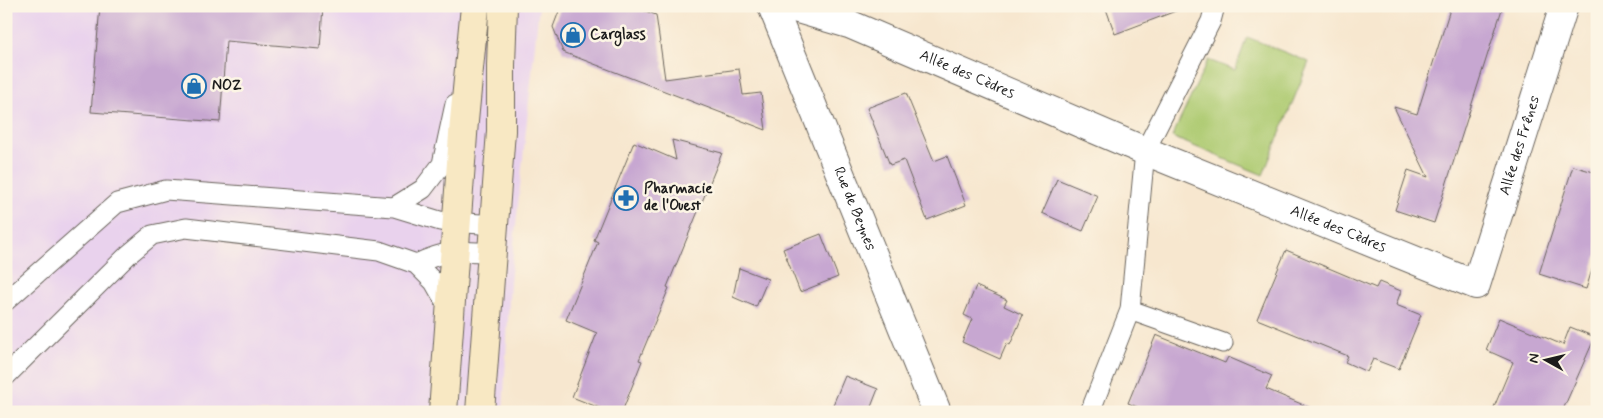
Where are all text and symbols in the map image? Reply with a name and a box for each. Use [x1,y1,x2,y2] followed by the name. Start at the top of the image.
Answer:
[560,22,586,48] shop icon: Carglass
[590,25,646,47] place label: Carglass
[916,45,1018,104] street label: Allée des Cèdres
[181,73,207,99] shop icon: NOZ
[212,76,242,96] place label: NOZ
[1495,93,1545,198] street label: Allée des Frênes
[828,164,881,254] street label: Rue de Beynes
[644,179,713,216] place label: Pharmacie de l'Ouest
[613,185,639,211] pharmacy icon: Pharmacie de l'Ouest
[1287,201,1389,258] street label: Allée des Cèdres
[1520,336,1570,386] north arrow
[1525,352,1544,364] text: N

